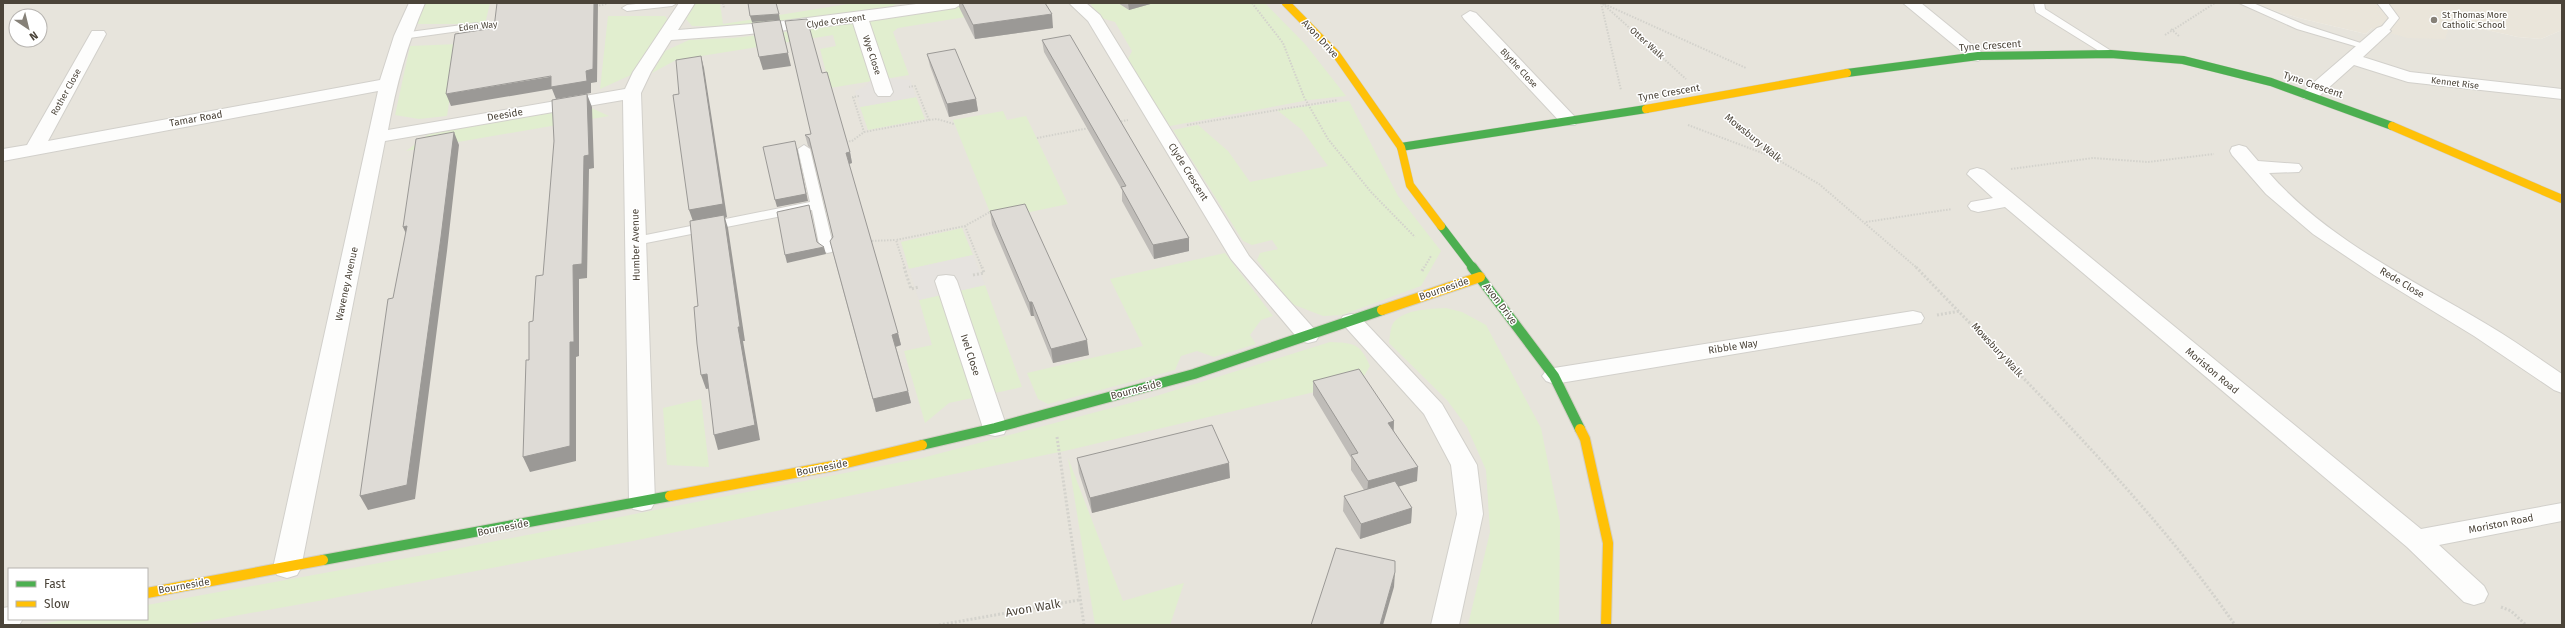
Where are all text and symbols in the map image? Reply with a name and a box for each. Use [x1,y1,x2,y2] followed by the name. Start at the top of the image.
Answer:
[8,8,48,48] north arrow
[2442,10,2507,30] place label: St Thomas More Catholic School
[806,12,867,30] street label: Clyde Crescent
[2429,15,2439,25] marker: St Thomas More Catholic School
[1299,17,1341,61] street label: Avon Drive
[458,19,498,33] street label: Eden Way
[1628,25,1666,61] street label: Otter Walk
[27,28,40,43] text: N
[861,34,883,76] street label: Wye Close
[1959,38,2022,54] street label: Tyne Crescent
[1498,46,1540,90] street label: Blythe Close
[49,67,83,117] street label: Rother Close
[2282,69,2345,101] street label: Tyne Crescent
[2430,75,2480,91] street label: Kennet Rise
[1637,82,1701,104] street label: Tyne Crescent
[486,106,524,124] street label: Deeside
[169,108,223,130] street label: Tamar Road
[1722,111,1785,165] street label: Mowsbury Walk
[1165,141,1211,203] street label: Clyde Crescent
[629,209,643,281] street label: Humber Avenue
[333,246,361,322] street label: Waveney Avenue
[2378,265,2426,301] street label: Rede Close
[1418,275,1470,303] street label: Bourneside
[1481,281,1519,327] street label: Avon Drive
[1969,320,2026,380] street label: Mowsbury Walk
[958,333,982,377] street label: Ivel Close
[1707,337,1759,357] street label: Ribble Way
[2183,345,2241,397] street label: Moriston Road
[1109,377,1163,403] street label: Bourneside
[795,457,849,479] street label: Bourneside
[2468,512,2534,536] street label: Moriston Road
[476,517,530,539] street label: Bourneside
[8,568,148,620] legend
[157,576,211,596] street label: Bourneside
[44,577,66,591] text: Fast
[1004,596,1062,620] street label: Avon Walk
[44,597,70,611] text: Slow

